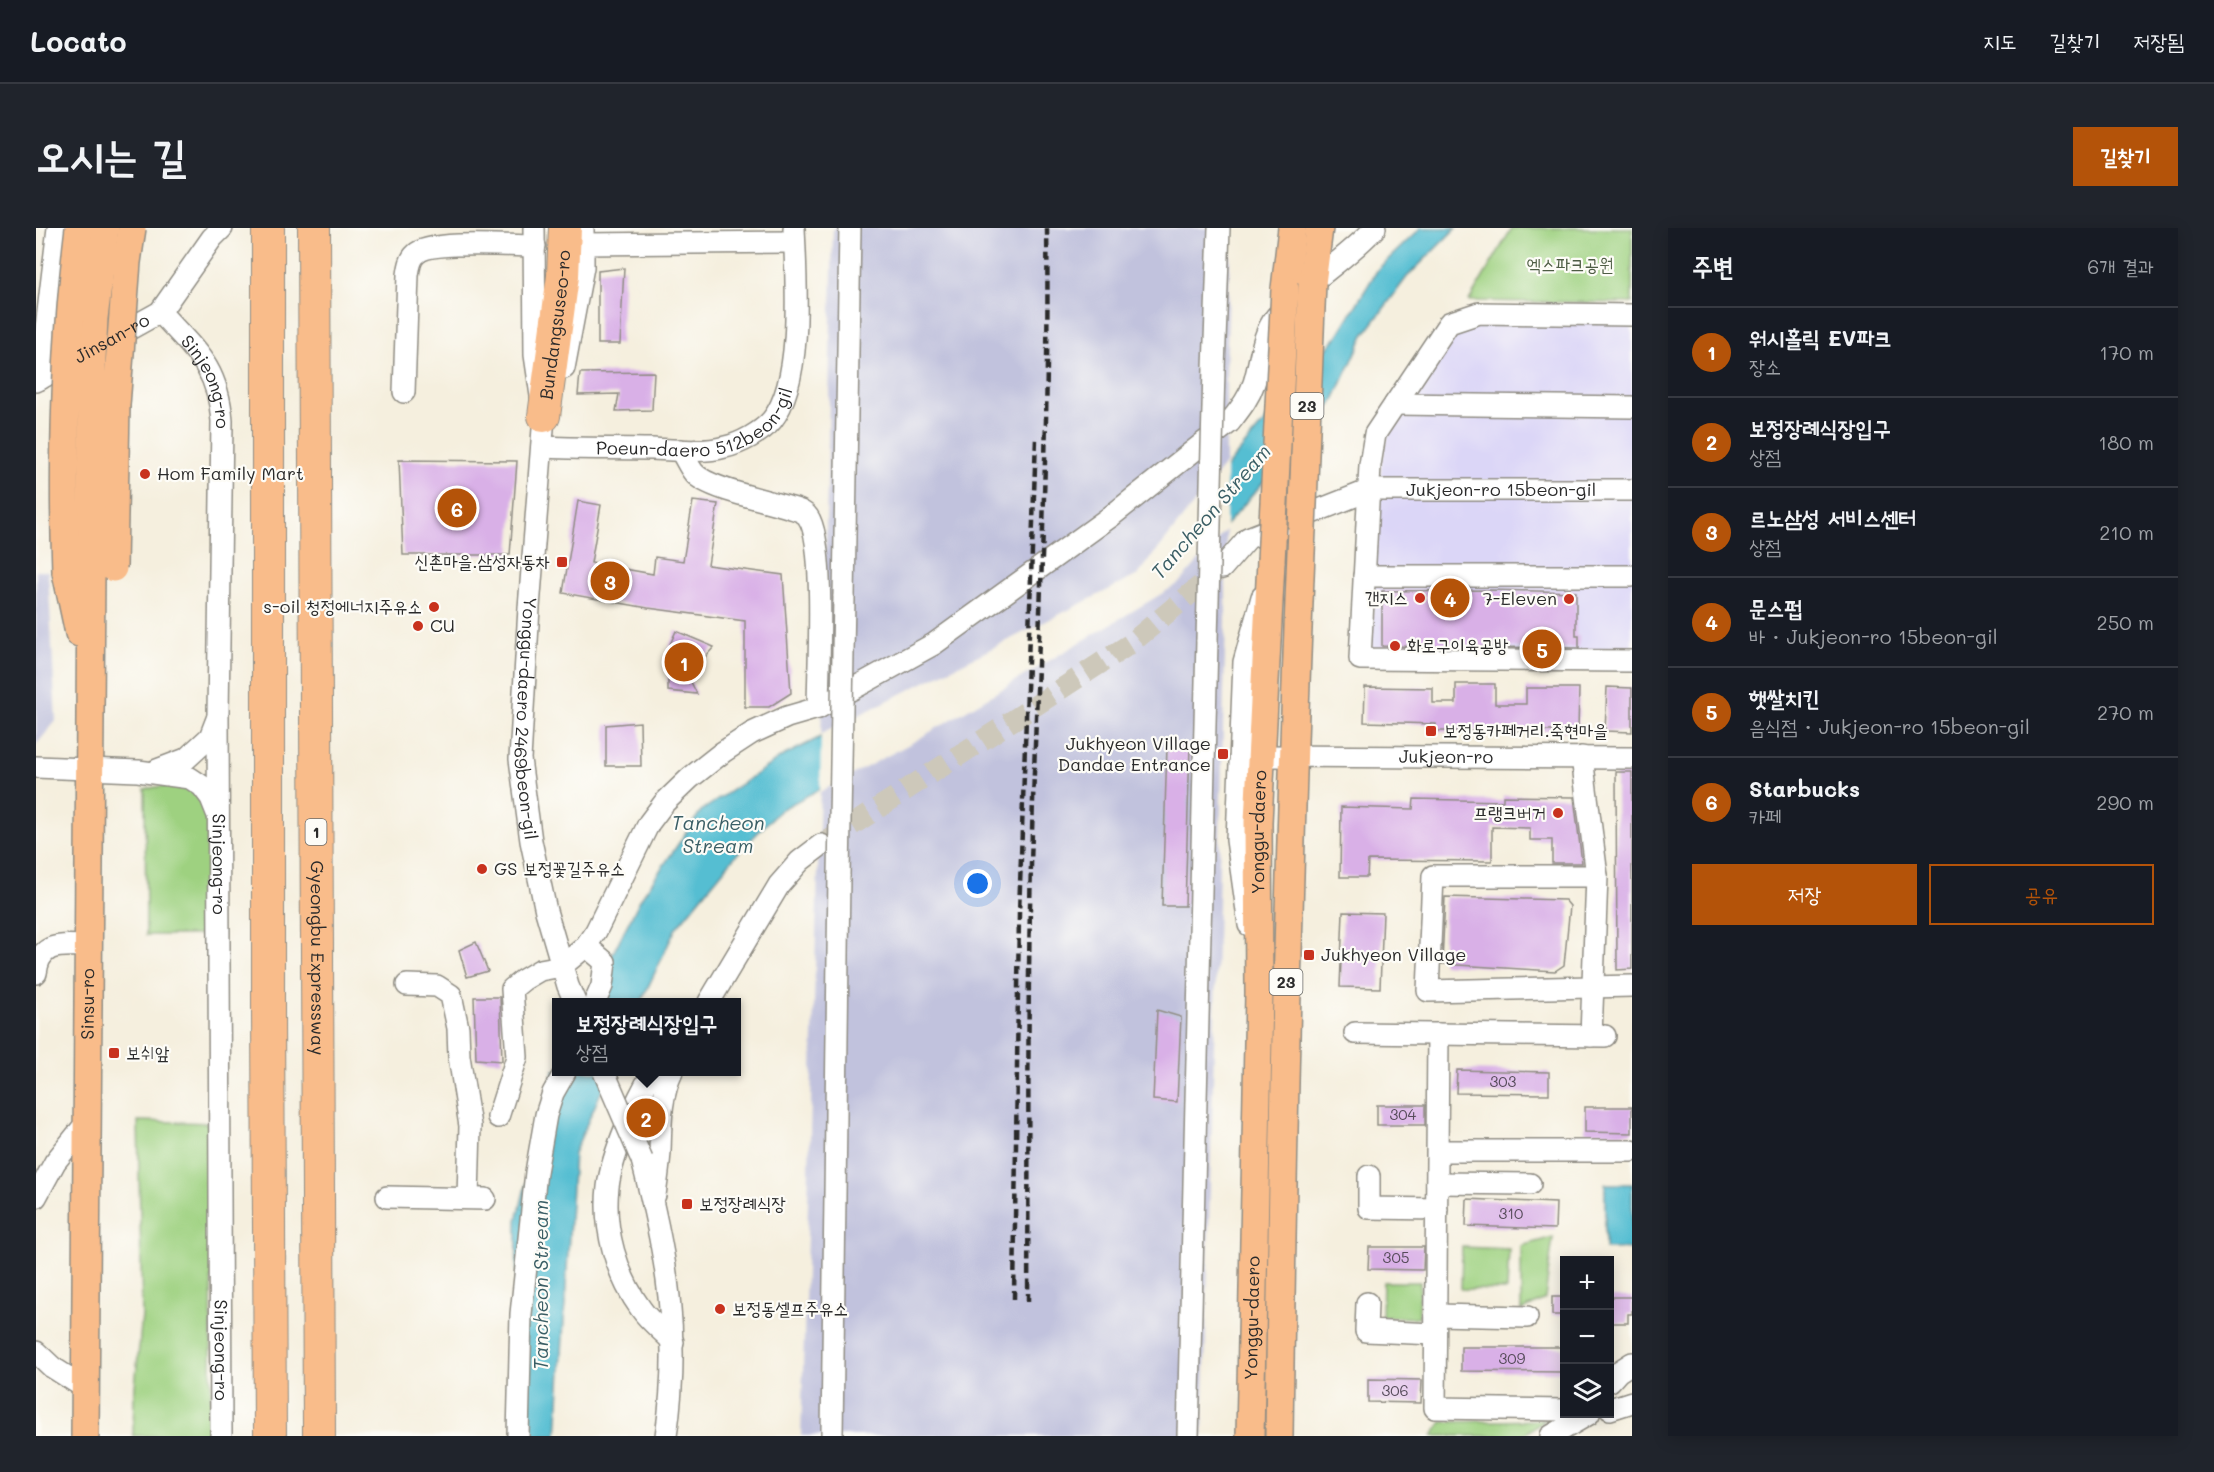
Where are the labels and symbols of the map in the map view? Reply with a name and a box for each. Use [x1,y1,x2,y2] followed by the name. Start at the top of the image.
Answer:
[533,249,575,401] street label: Bundangsuseo-ro
[1527,252,1613,276] park label: 엑스파크공원
[70,307,154,368] street label: Jinsan-ro
[176,329,235,429] street label: Sinjeong-ro
[596,384,798,462] street label: Poeun-daero 512beon-gil
[1290,393,1324,419] road number: 23
[1145,439,1276,584] water label: Tancheon Stream
[157,461,304,485] place label: Hom Family Mart
[138,467,152,481] marker: Hom Family Mart
[1406,477,1596,501] street label: Jukjeon-ro 15beon-gil
[438,486,476,530] pin: 6
[414,549,550,573] place label: 신촌마을.삼성자동차
[555,555,569,569] marker: 신촌마을.삼성자동차
[590,558,630,604] pin: 3
[1430,576,1470,620] pin: 4
[1365,585,1408,609] place label: 갠지스
[1483,586,1557,610] place label: 7-Eleven
[1413,591,1427,605] marker: 갠지스
[1562,592,1576,606] marker: 7-Eleven
[263,594,422,618] place label: s-oil 청정에너지주유소
[509,596,544,841] street label: Yonggu-daero 2469beon-gil
[427,600,441,614] marker: s-oil 청정에너지주유소
[430,613,455,637] place label: CU
[411,619,425,633] marker: CU
[1522,626,1562,672] pin: 5
[1407,633,1509,657] place label: 화로구이육공방
[1388,639,1402,653] marker: 화로구이육공방
[664,640,704,684] pin: 1
[1443,718,1608,742] place label: 보정동카페거리.죽현마을
[1424,724,1438,738] marker: 보정동카페거리.죽현마을
[1058,731,1211,776] place label: Jukhyeon Village Dandae Entrance
[1399,744,1494,768] street label: Jukjeon-ro
[1216,747,1230,761] marker: Jukhyeon Village Dandae Entrance
[1245,769,1272,894] street label: Yonggu-daero
[1474,800,1546,824] place label: 프랭크버거
[1551,806,1565,820] marker: 프랭크버거
[671,809,765,858] water label: Tancheon Stream
[207,813,232,915] street label: Sinjeong-ro
[306,819,326,845] road number: 1
[494,856,625,880] place label: GS 보정꽃길주유소
[306,860,330,1056] street label: Gyeongbu Expressway
[475,862,489,876] marker: GS 보정꽃길주유소
[963,869,992,898] your location
[1321,942,1466,966] place label: Jukhyeon Village
[1302,948,1316,962] marker: Jukhyeon Village
[75,968,99,1040] street label: Sinsu-ro
[1270,969,1302,995] road number: 23
[126,1040,170,1064] place label: 보쉬앞
[107,1046,121,1060] marker: 보쉬앞
[1490,1071,1517,1091] house number: 303
[626,1096,666,1140] pin: 2
[1390,1104,1417,1124] house number: 304
[699,1191,786,1215] place label: 보정장례식장
[680,1197,694,1211] marker: 보정장례식장
[527,1200,553,1370] water label: Tancheon Stream
[1499,1203,1523,1223] house number: 310
[1383,1247,1409,1267] house number: 305
[1238,1255,1265,1380] street label: Yonggu-daero
[732,1296,848,1320] place label: 보정동셀프주유소
[209,1299,234,1401] street label: Sinjeong-ro
[713,1302,727,1316] marker: 보정동셀프주유소
[1499,1348,1526,1368] house number: 309
[1381,1380,1409,1400] house number: 306

